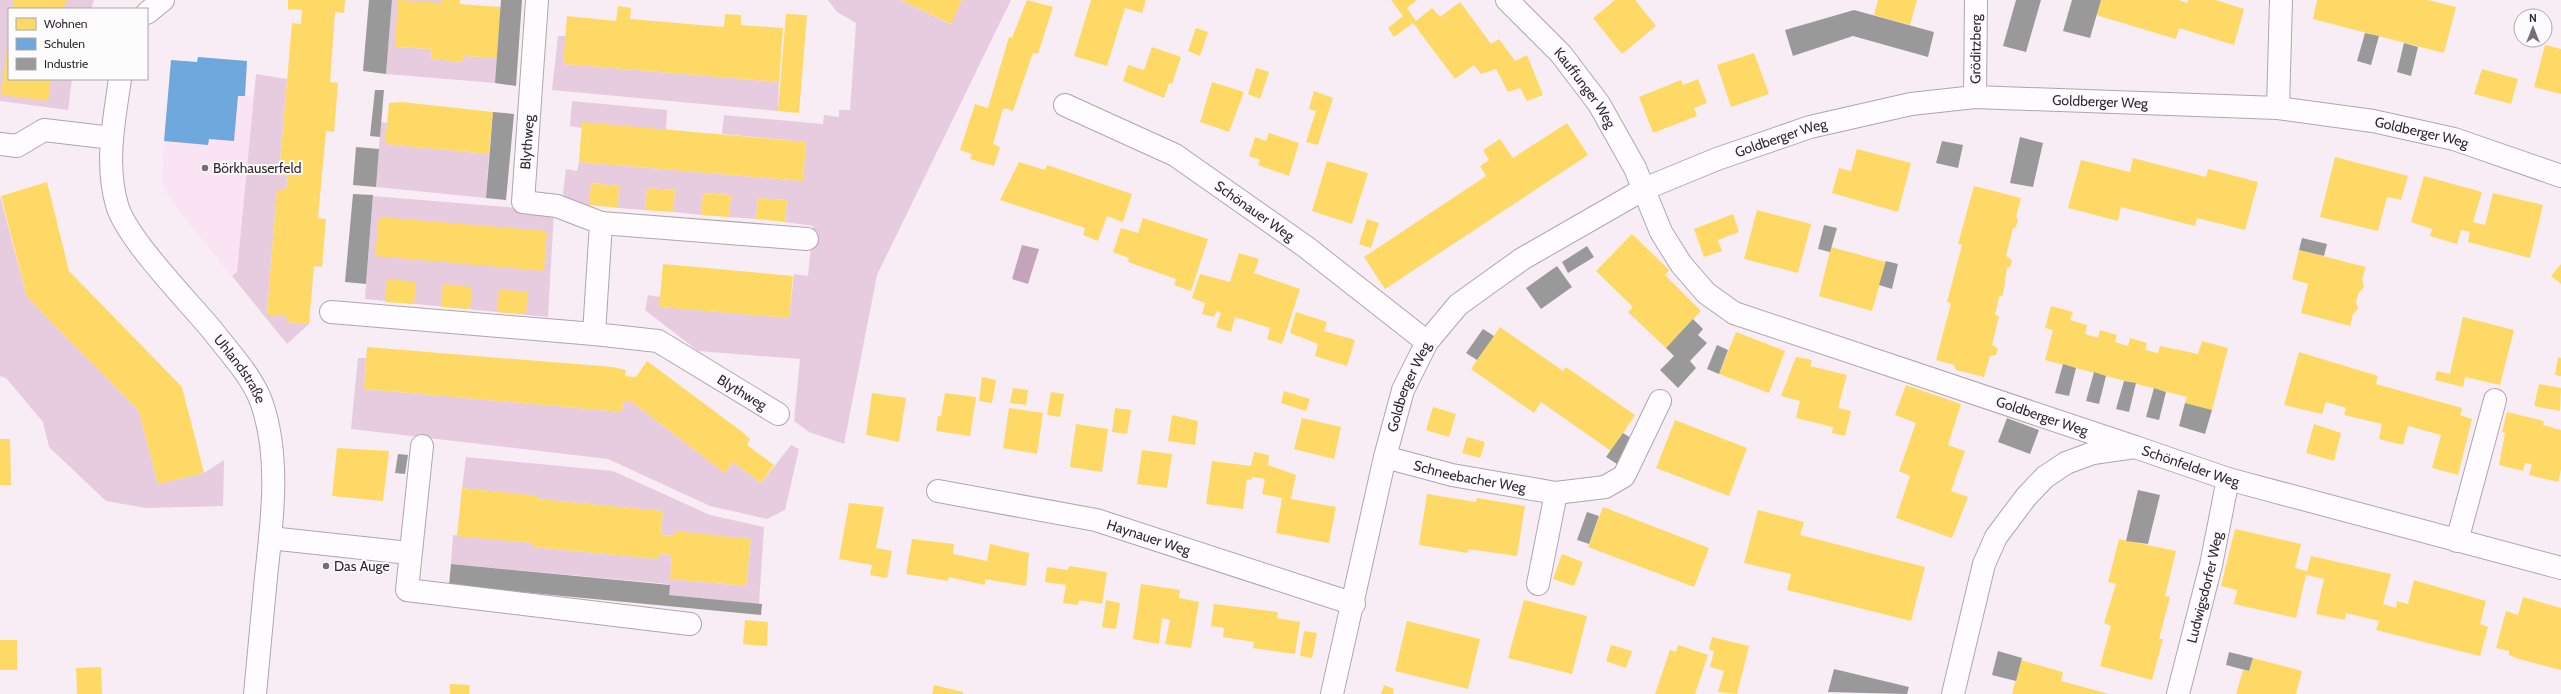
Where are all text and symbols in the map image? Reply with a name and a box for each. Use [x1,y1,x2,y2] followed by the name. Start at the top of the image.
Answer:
[8,8,148,80] legend
[2513,8,2553,48] north arrow
[2529,11,2537,25] text: N
[1966,13,1985,84] street label: Gröditzberg
[44,16,88,31] text: Wohnen
[44,36,85,51] text: Schulen
[1550,43,1620,132] street label: Kauffunger Weg
[44,56,88,71] text: Industrie
[2052,91,2149,112] street label: Goldberger Weg
[516,113,538,170] street label: Blythweg
[2373,113,2472,153] street label: Goldberger Weg
[1732,114,1830,161] street label: Goldberger Weg
[213,159,301,177] place label: Börkhauserfeld
[200,163,210,173] marker: Börkhauserfeld
[1211,177,1299,246] street label: Schönauer Weg
[210,331,270,406] street label: Uhlandstraße
[1383,338,1435,434] street label: Goldberger Weg
[714,370,771,415] street label: Blythweg
[1994,392,2091,440] street label: Goldberger Weg
[2139,441,2242,491] street label: Schönfelder Weg
[1411,456,1528,497] street label: Schneebacher Weg
[1105,515,1194,559] street label: Haynauer Weg
[2182,529,2227,645] street label: Ludwigsdorfer Weg
[334,557,390,575] place label: Das Auge
[321,561,331,571] marker: Das Auge

